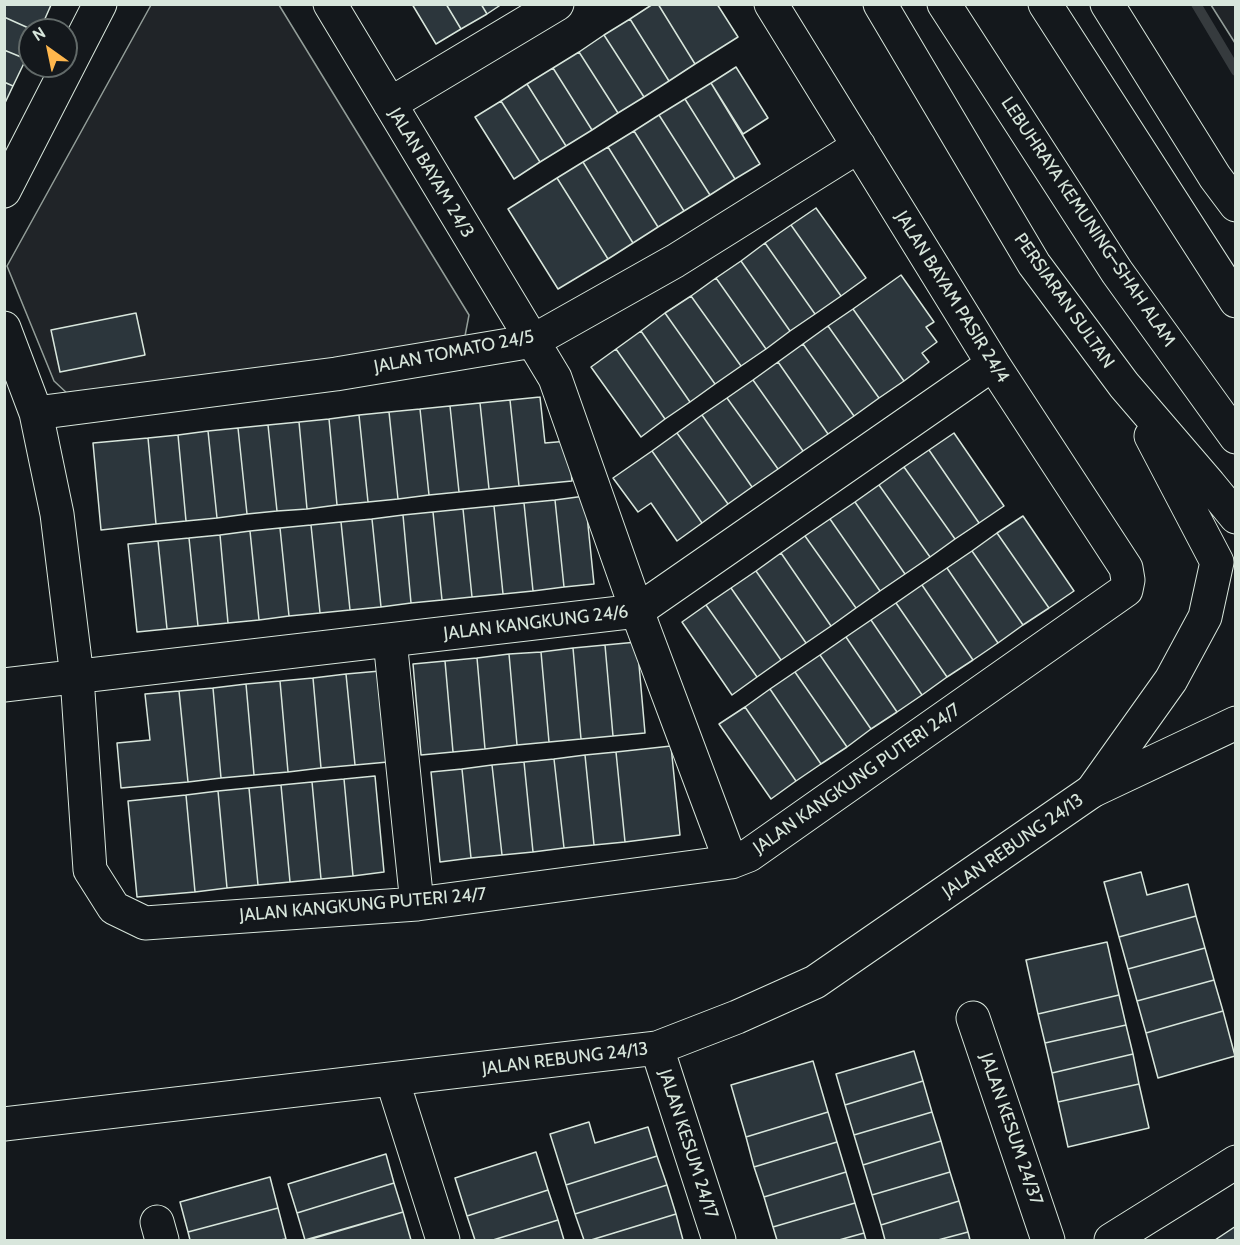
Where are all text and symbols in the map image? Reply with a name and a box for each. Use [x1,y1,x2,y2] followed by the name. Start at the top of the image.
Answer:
[18,18,78,78] north arrow
[29,23,49,45] text: N
[996,93,1180,351] street label: LEBUHRAYA KEMUNING–SHAH ALAM
[384,104,478,242] street label: JALAN BAYAM 24/3
[890,207,1014,387] street label: JALAN BAYAM PASIR 24/4
[1009,229,1119,373] street label: PERSIARAN SULTAN
[372,326,536,378] street label: JALAN TOMATO 24/5
[442,601,630,645] street label: JALAN KANGKUNG 24/6
[749,699,965,859] street label: JALAN KANGKUNG PUTERI 24/7
[938,789,1088,903] street label: JALAN REBUNG 24/13
[239,883,487,927] street label: JALAN KANGKUNG PUTERI 24/7
[481,1038,649,1080] street label: JALAN REBUNG 24/13
[975,1050,1047,1208] street label: JALAN KESUM 24/37
[654,1067,722,1221] street label: JALAN KESUM 24/17

